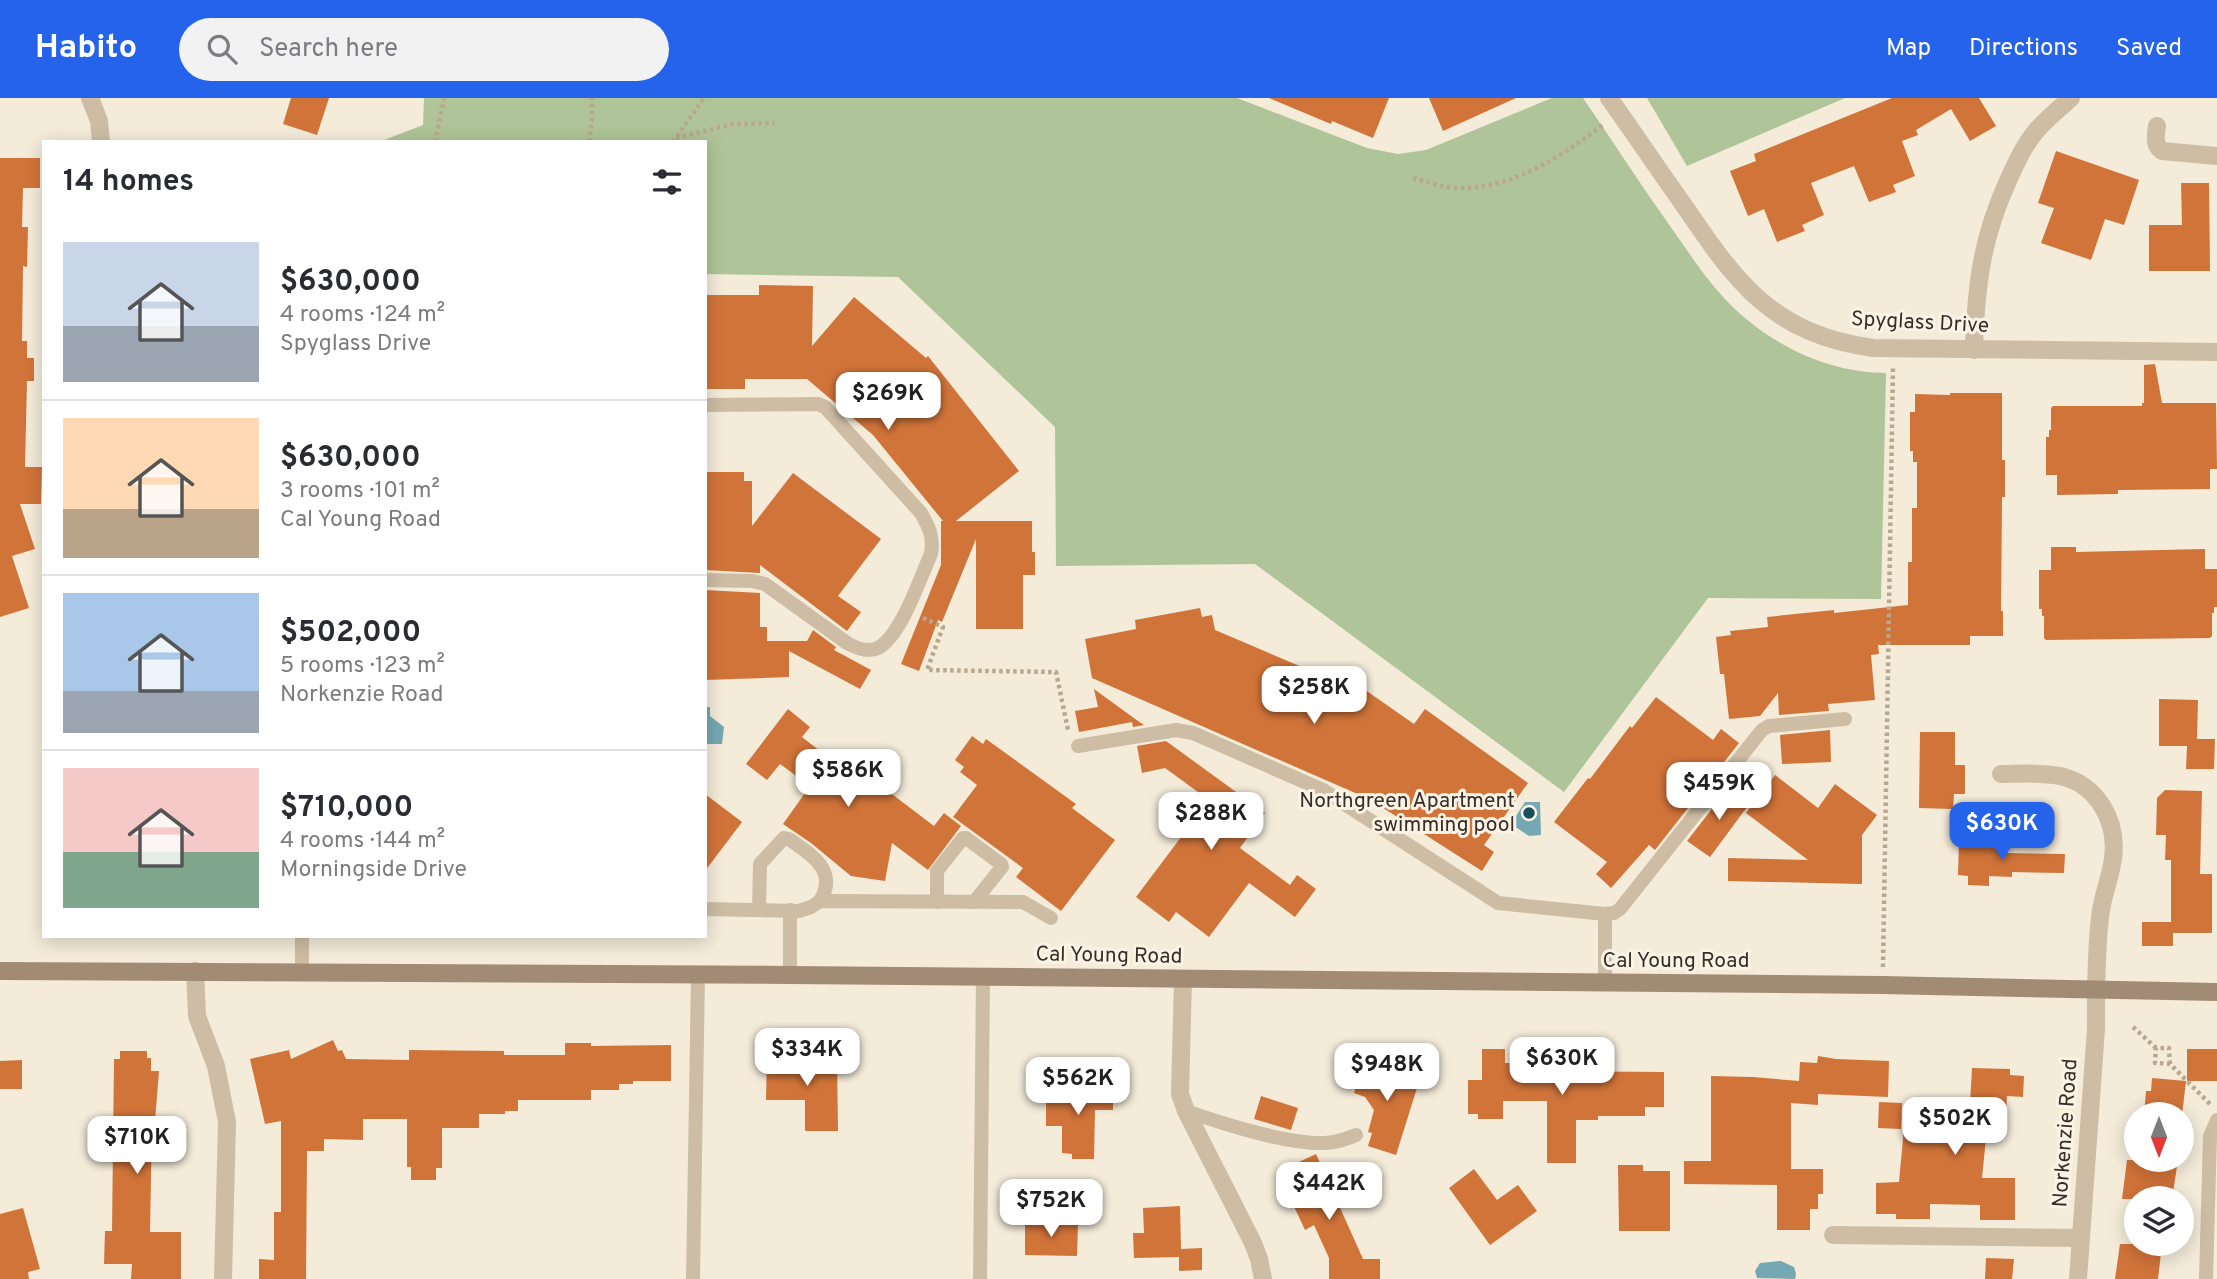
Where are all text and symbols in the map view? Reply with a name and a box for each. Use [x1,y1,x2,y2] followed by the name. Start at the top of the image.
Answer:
[179,18,669,81] search box
[35,28,137,70] text: Habito
[203,30,241,68] icon: search
[259,33,398,66] text: Search here
[1886,34,1931,64] text: Map
[1969,34,2078,64] text: Directions
[2116,34,2182,64] text: Saved
[648,163,686,201] icon: filters
[63,164,194,201] text: 14 homes
[280,264,421,301] text: $630,000
[119,270,203,354] icon: home
[280,301,445,330] text: 4 rooms · 124 m²
[1850,306,1990,340] street label: Spyglass Drive
[280,330,431,359] text: Spyglass Drive
[839,372,937,432] pin: $269K
[852,380,924,409] text: $269K
[280,440,421,477] text: $630,000
[119,446,203,530] icon: home
[280,477,440,506] text: 3 rooms · 101 m²
[280,506,441,535] text: Cal Young Road
[280,615,421,652] text: $502,000
[119,621,203,705] icon: home
[280,652,445,681] text: 5 rooms · 123 m²
[1265,666,1363,726] pin: $258K
[1278,674,1350,703] text: $258K
[280,681,443,710] text: Norkenzie Road
[799,750,897,809] pin: $586K
[812,757,884,786] text: $586K
[1670,762,1768,822] pin: $459K
[1682,770,1756,799] text: $459K
[1299,788,1515,839] place label: Northgreen Apartment swimming pool
[280,790,413,827] text: $710,000
[1162,792,1260,852] pin: $288K
[119,796,203,880] icon: home
[1174,800,1248,829] text: $288K
[1953,802,2051,862] pin: $630K
[1521,805,1537,821] marker: Northgreen Apartment swimming pool
[1966,810,2038,839] text: $630K
[280,827,445,856] text: 4 rooms · 144 m²
[280,856,467,885] text: Morningside Drive
[1035,941,1183,971] street label: Cal Young Road
[1603,948,1749,975] street label: Cal Young Road
[758,1028,856,1088] pin: $334K
[771,1036,843,1065] text: $334K
[1513,1038,1611,1097] pin: $630K
[1338,1044,1436,1103] pin: $948K
[1526,1045,1598,1074] text: $630K
[1350,1051,1424,1080] text: $948K
[1029,1058,1127,1117] pin: $562K
[2047,1058,2085,1208] street label: Norkenzie Road
[1042,1065,1114,1094] text: $562K
[1906,1098,2004,1157] pin: $502K
[2124,1102,2194,1172] north arrow
[2124,1102,2194,1256] map controls
[1918,1105,1992,1134] text: $502K
[88,1116,186,1176] pin: $710K
[103,1124,171,1153] text: $710K
[1280,1162,1378,1222] pin: $442K
[1292,1170,1366,1199] text: $442K
[1002,1180,1100,1239] pin: $752K
[2124,1186,2194,1256] button: layers
[1016,1187,1086,1216] text: $752K

